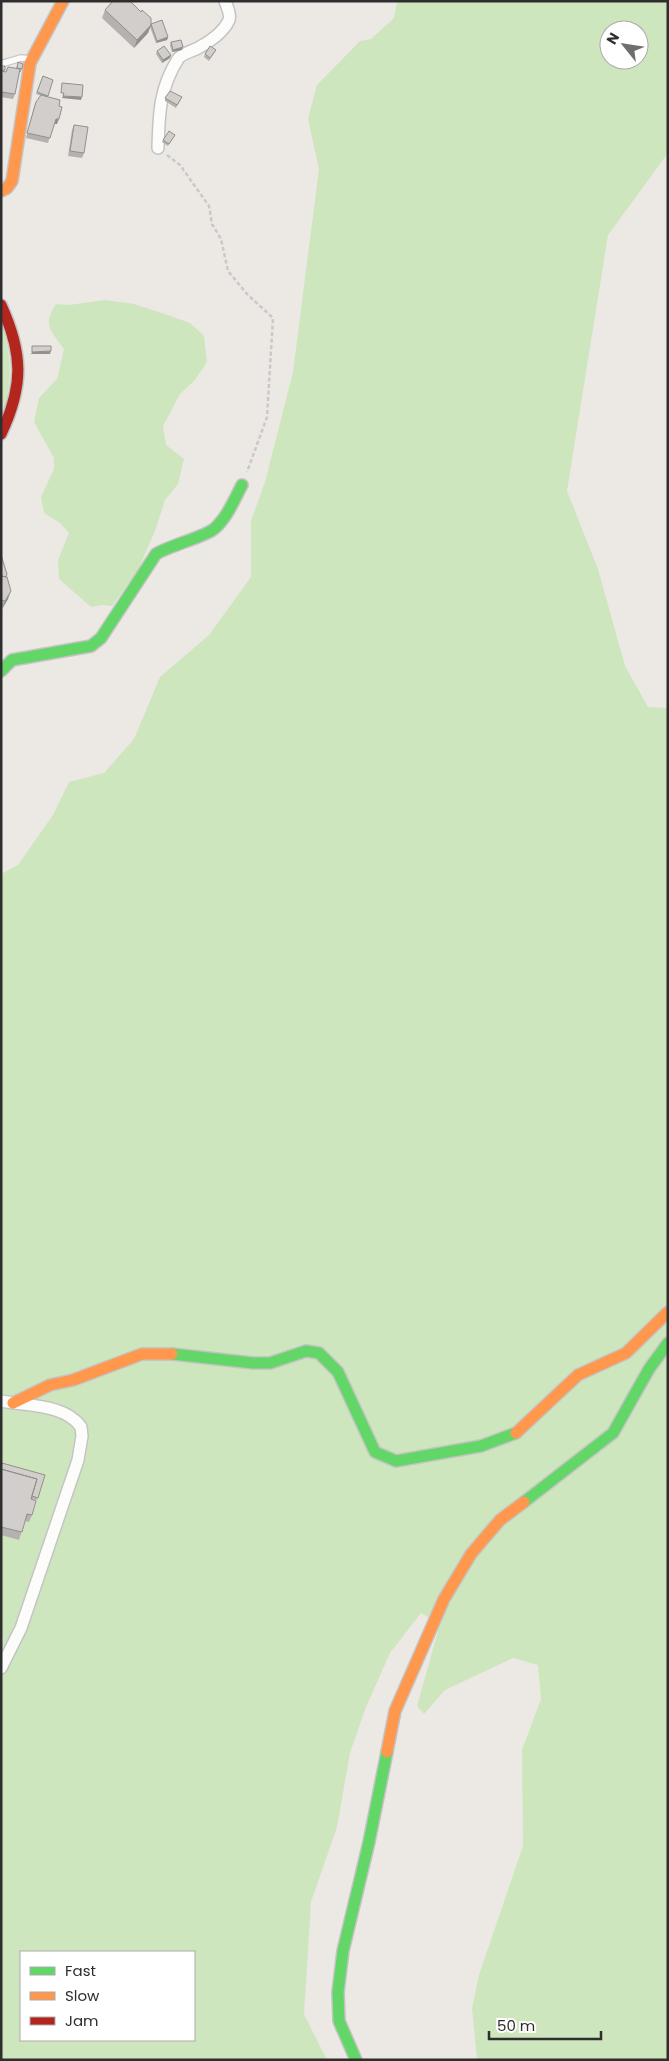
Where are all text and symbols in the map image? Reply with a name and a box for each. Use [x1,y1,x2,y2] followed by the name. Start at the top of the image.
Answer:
[599,20,649,70] north arrow
[601,29,624,48] text: N
[20,1951,195,2041] legend
[65,1960,96,1981] text: Fast
[65,1985,100,2006] text: Slow
[489,2008,602,2040] scale bar
[65,2010,99,2031] text: Jam
[497,2015,535,2036] text: 50 m

